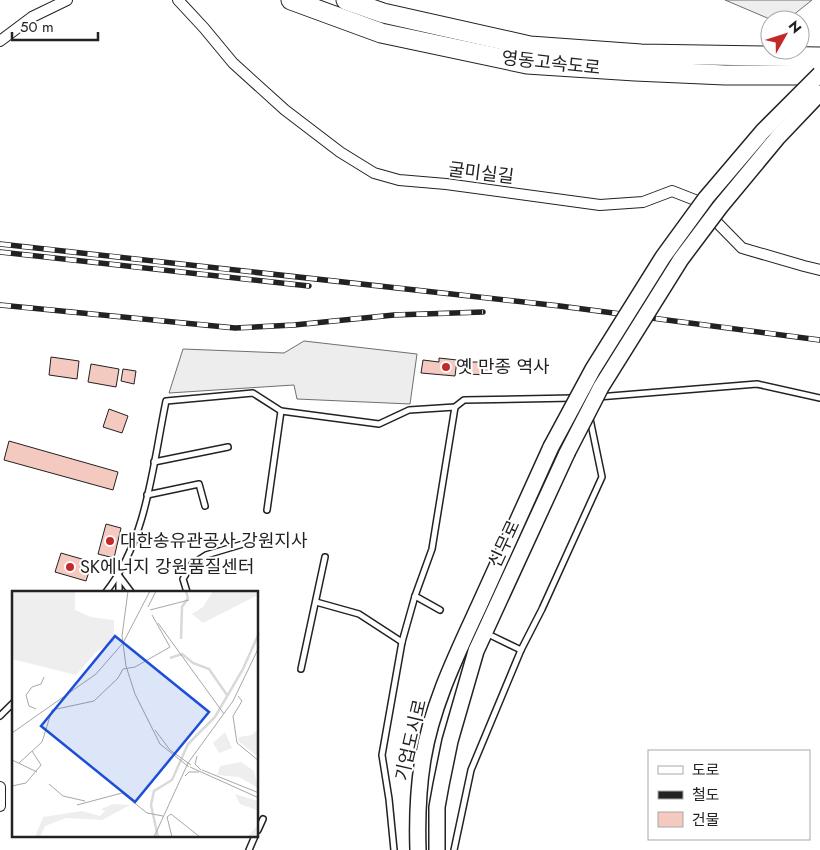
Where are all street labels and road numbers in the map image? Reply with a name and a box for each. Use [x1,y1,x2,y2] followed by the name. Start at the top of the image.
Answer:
[500,45,602,81] street label: 영동고속도로
[447,156,515,190] street label: 굴미실길
[482,516,526,572] street label: 신무로
[389,697,433,783] street label: 기업도시로

